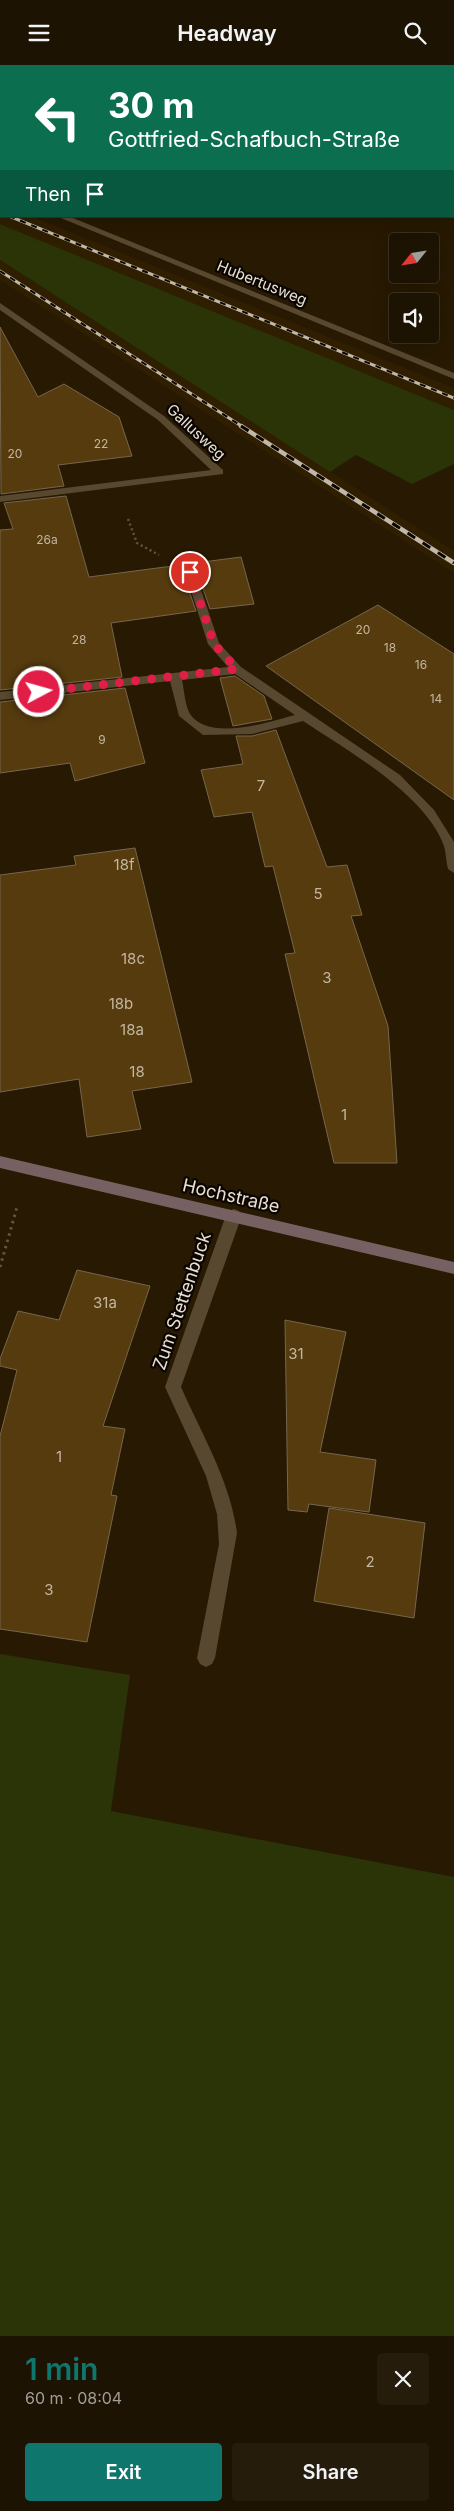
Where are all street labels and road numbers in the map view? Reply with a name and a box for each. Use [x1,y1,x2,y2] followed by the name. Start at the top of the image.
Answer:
[214,256,310,309] street label: Hubertusweg
[163,400,230,464] street label: Gallusweg
[181,1174,282,1217] street label: Hochstraße
[148,1229,215,1373] street label: Zum Stettenbuck

